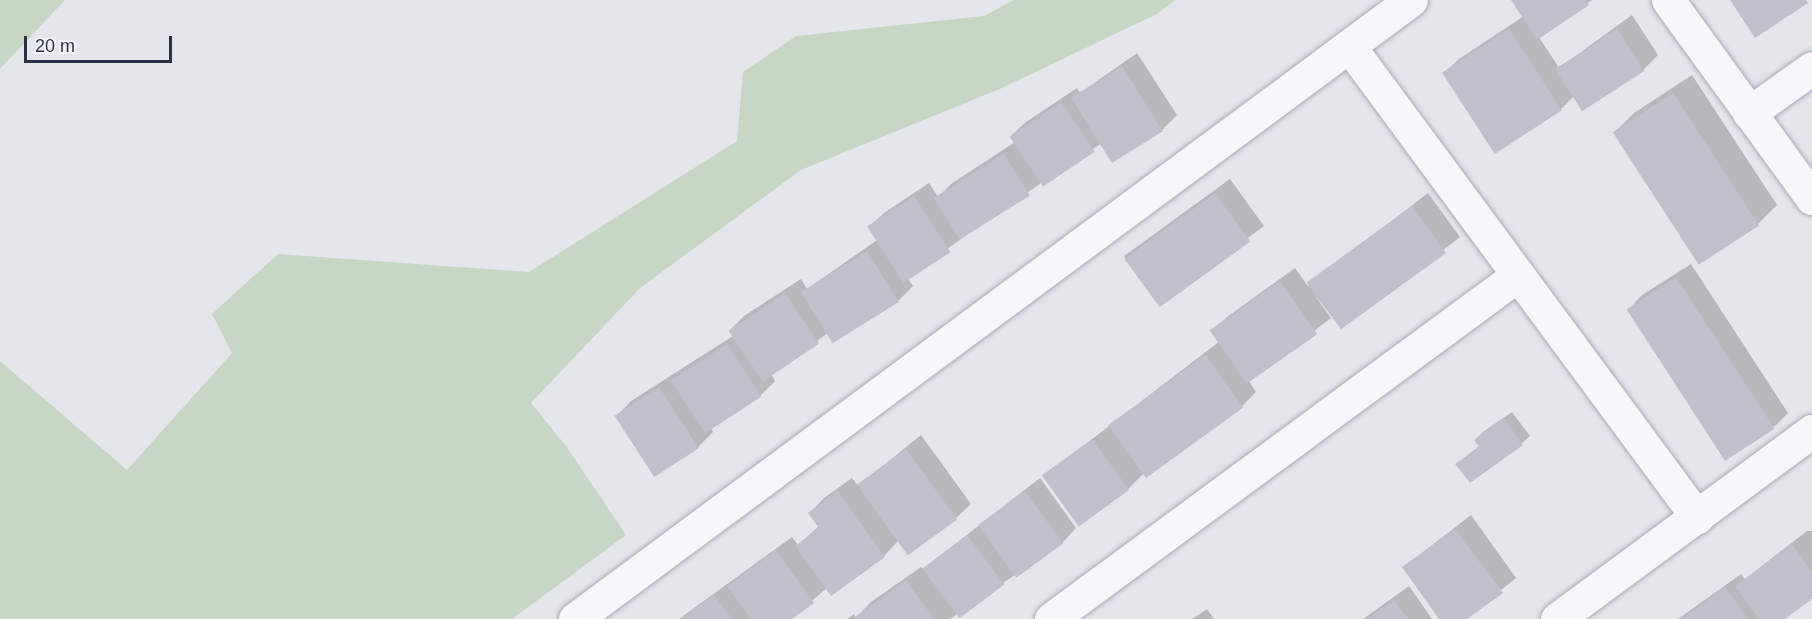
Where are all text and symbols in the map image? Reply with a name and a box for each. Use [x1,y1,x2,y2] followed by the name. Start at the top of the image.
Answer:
[27,24,176,62] scale bar
[35,36,75,56] text: 20 m

